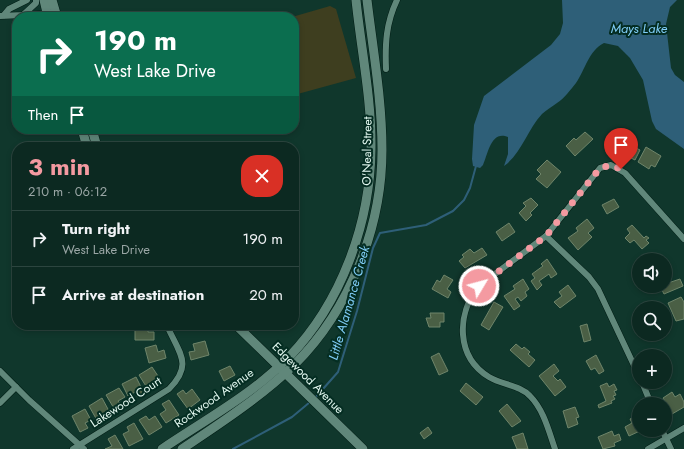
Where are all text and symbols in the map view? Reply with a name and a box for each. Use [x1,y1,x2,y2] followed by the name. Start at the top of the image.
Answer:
[611,19,668,38] water label: Mays Lake
[94,20,177,61] text: 190 m
[28,28,80,80] icon: right
[94,58,216,84] text: West Lake Drive
[28,104,58,126] text: Then
[66,104,88,126] icon: arrive
[357,116,377,186] street label: O'Neal Street
[604,128,638,169] pin
[610,134,632,156] icon: arrive
[28,149,90,184] text: 3 min
[241,155,283,197] button: close
[28,182,107,201] text: 210 m · 06:12
[62,218,130,240] text: Turn right
[28,228,50,250] icon: right
[242,228,283,250] text: 190 m
[62,240,150,259] text: West Lake Drive
[324,243,375,362] water label: Little Alamance Creek
[632,253,672,437] map controls
[632,253,672,293] button: sound
[458,265,500,307] position arrow
[28,284,50,306] icon: arrive
[62,284,204,306] text: Arrive at destination
[249,284,283,306] text: 20 m
[632,301,672,341] button: search
[268,338,348,418] street label: Edgewood Avenue
[632,349,672,389] button: +
[171,364,257,432] street label: Rockwood Avenue
[87,372,165,432] street label: Lakewood Court
[632,397,672,437] button: −

